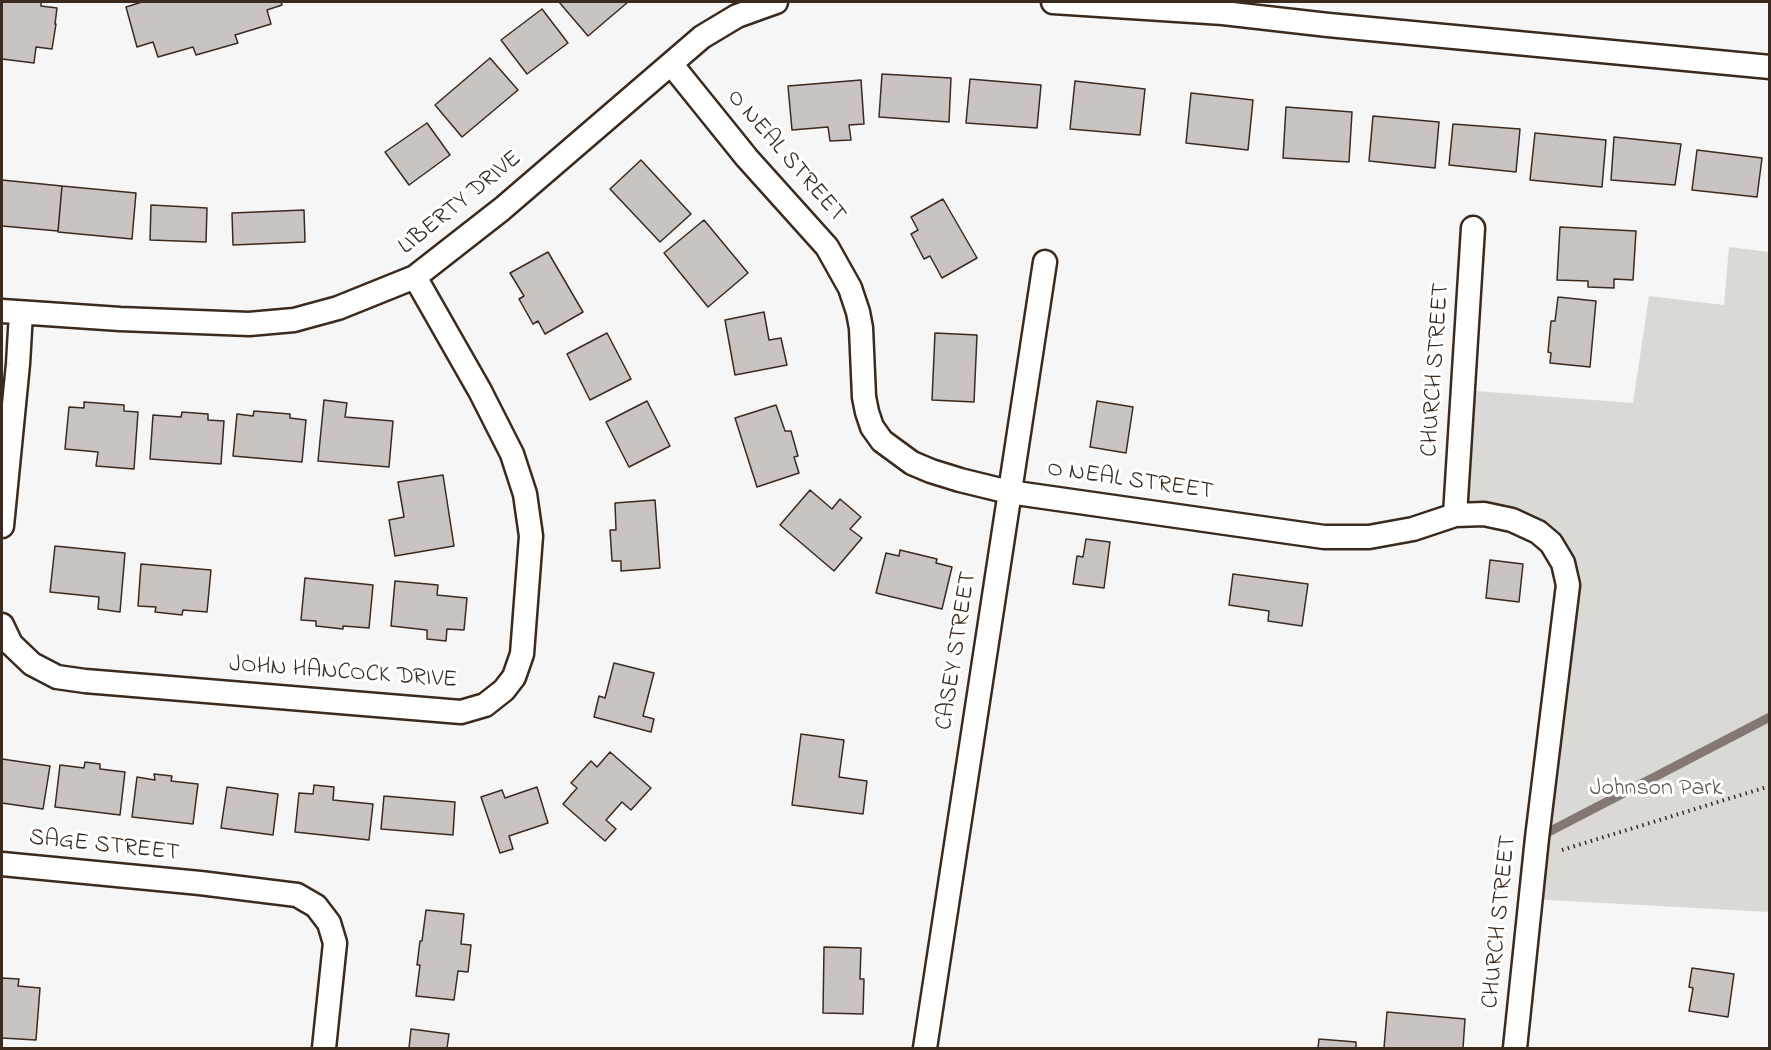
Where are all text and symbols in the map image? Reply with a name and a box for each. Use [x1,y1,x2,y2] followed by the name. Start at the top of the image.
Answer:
[719,84,851,230] street label: O NEAL STREET
[394,146,528,262] street label: LIBERTY DRIVE
[1417,282,1457,458] street label: CHURCH STREET
[1045,456,1215,508] street label: O NEAL STREET
[931,570,985,732] street label: CASEY STREET
[228,652,458,696] street label: JOHN HANCOCK DRIVE
[1590,776,1722,804] park label: Johnson Park
[27,825,181,869] street label: SAGE STREET
[1478,834,1524,1010] street label: CHURCH STREET

